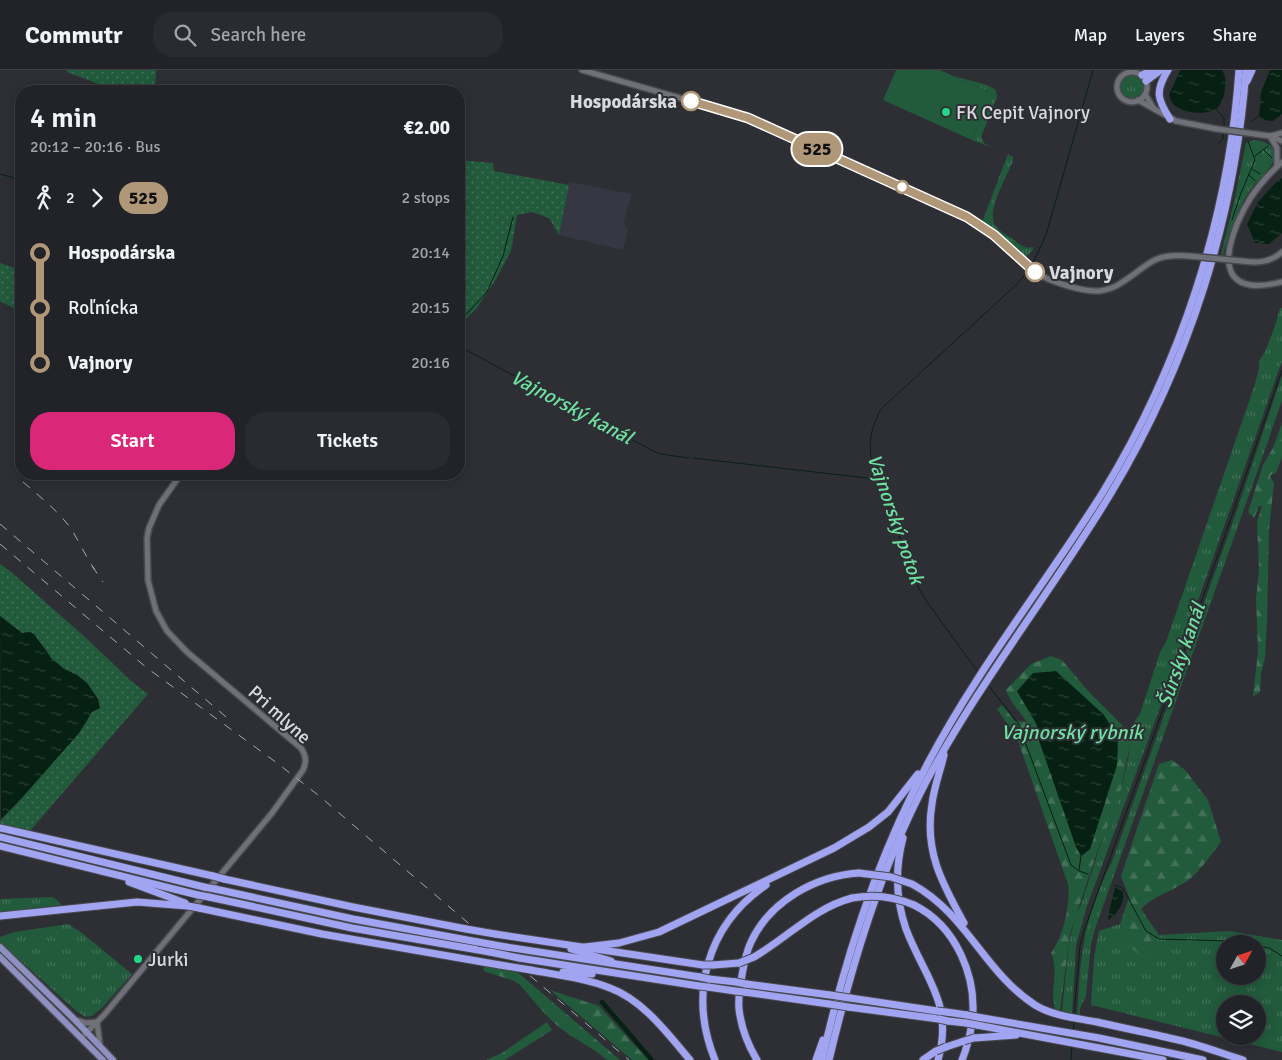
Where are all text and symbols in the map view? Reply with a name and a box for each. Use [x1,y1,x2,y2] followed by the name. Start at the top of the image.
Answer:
[153,12,503,57] search box
[25,20,123,50] text: Commutr
[171,21,199,49] icon: search
[211,23,306,47] text: Search here
[1074,24,1107,46] text: Map
[1135,24,1185,46] text: Layers
[1213,24,1257,46] text: Share
[570,90,677,114] place label: Hospodárska
[681,91,701,111] marker: Hospodárska
[30,101,97,135] text: 4 min
[956,101,1090,125] place label: FK Cepit Vajnory
[940,106,952,118] marker: FK Cepit Vajnory
[404,116,450,140] text: €2.00
[788,133,846,165] line badge: 525
[30,137,161,157] text: 20:12 – 20:16 · Bus
[802,138,832,160] text: 525
[895,180,909,194] unlabelled marker
[30,184,58,212] icon: walk
[83,184,111,212] icon: forward
[129,187,158,209] text: 525
[66,188,75,208] text: 2
[402,188,450,208] text: 2 stops
[68,241,175,265] text: Hospodárska
[411,243,450,263] text: 20:14
[1049,261,1114,285] place label: Vajnory
[1025,262,1045,282] marker: Vajnory
[68,296,138,320] text: Roľnícka
[411,298,450,318] text: 20:15
[68,351,132,375] text: Vajnory
[411,353,450,373] text: 20:16
[506,365,639,451] water label: Vajnorský kanál
[30,412,235,470] button: Start
[245,412,450,470] button: Tickets
[862,451,930,589] water label: Vajnorský potok
[1152,598,1212,711] water label: Šúrsky kanál
[243,680,316,749] street label: Pri mlyne
[1001,720,1145,745] water label: Vajnorský rybník
[1216,935,1266,985] north arrow
[1216,935,1266,1045] map controls
[148,948,188,972] place label: Jurki
[132,953,144,965] marker: Jurki
[1216,995,1266,1045] button: layers

